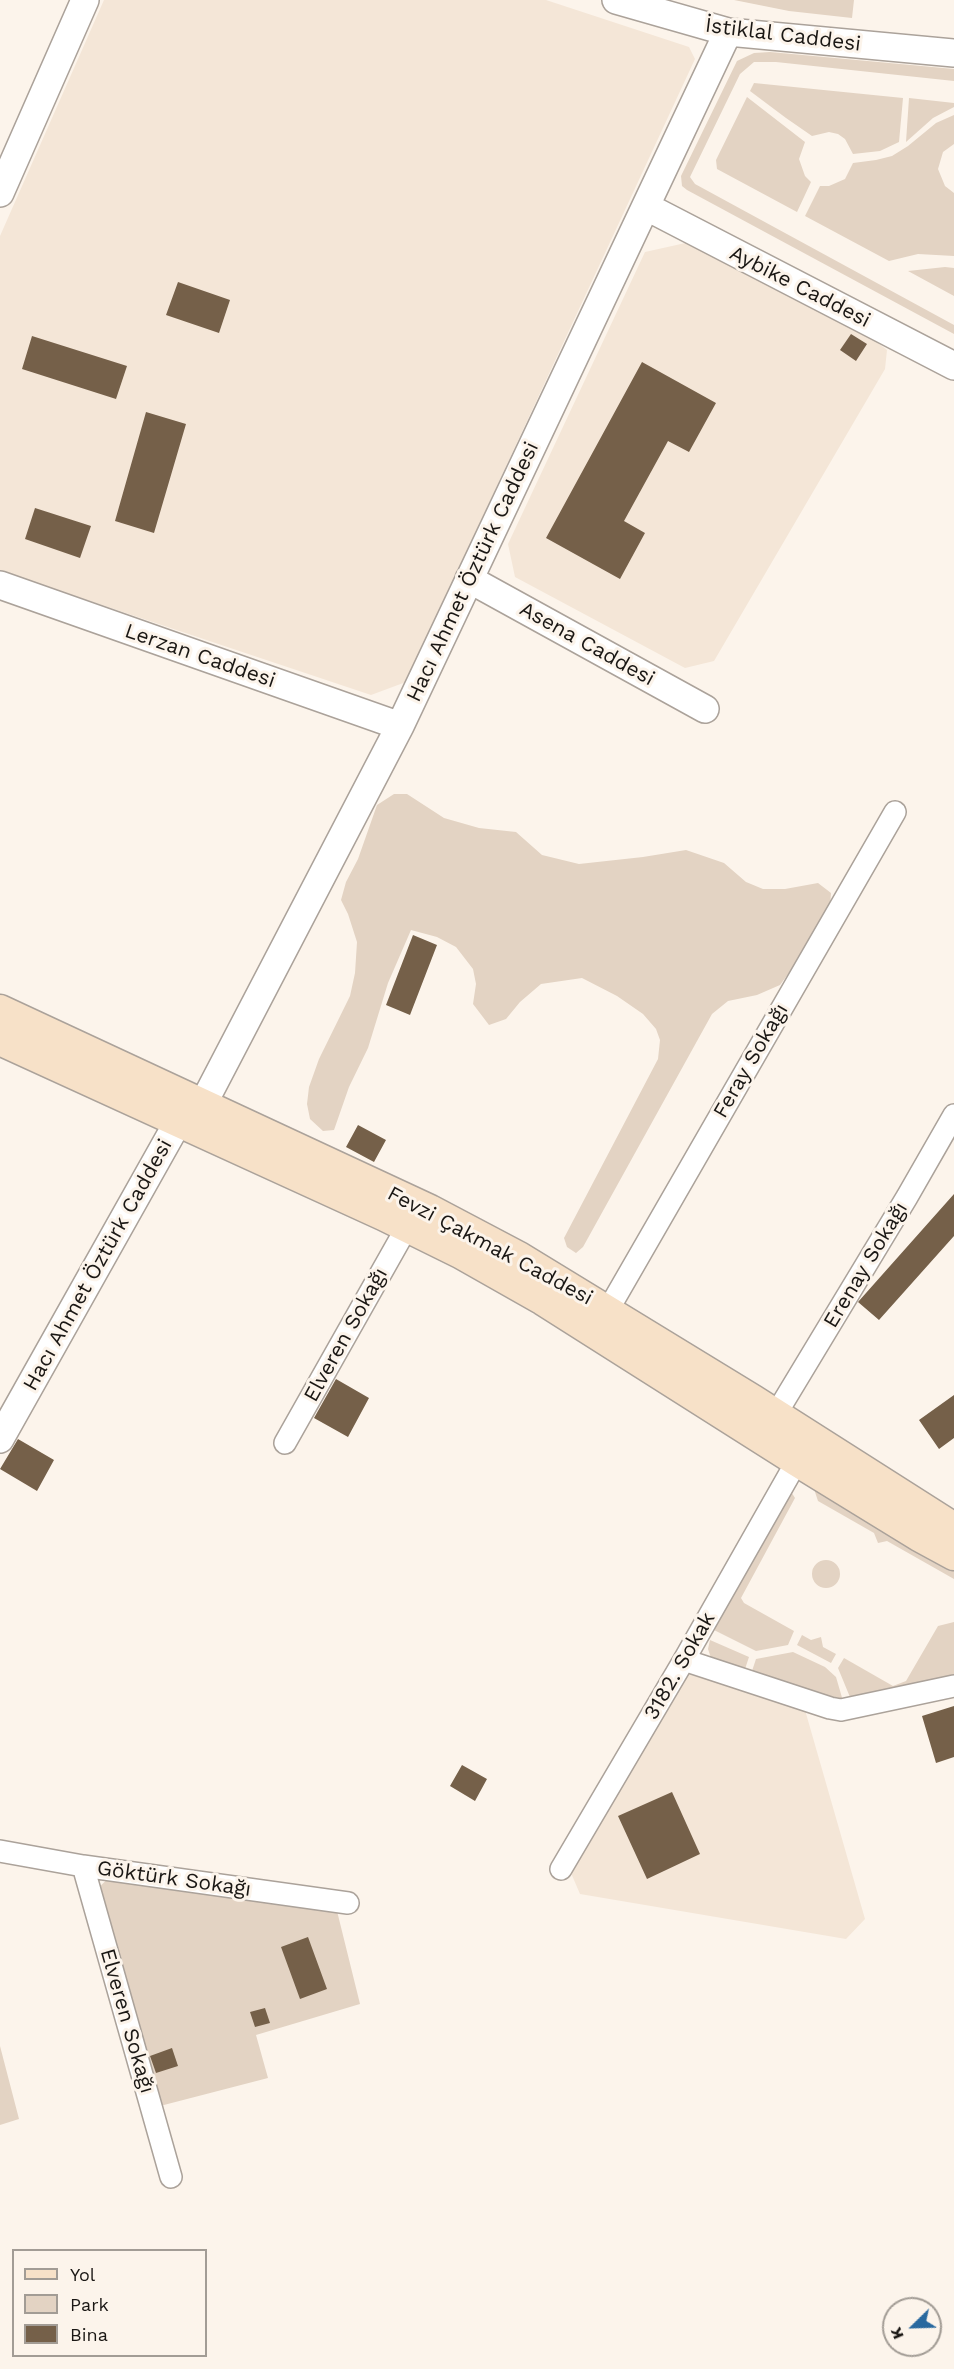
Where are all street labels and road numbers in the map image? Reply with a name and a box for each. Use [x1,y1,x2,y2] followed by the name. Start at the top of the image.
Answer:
[704,13,862,57] street label: İstiklal Caddesi
[725,241,875,333] street label: Aybike Caddesi
[402,438,544,706] street label: Hacı Ahmet Öztürk Caddesi
[515,597,659,691] street label: Asena Caddesi
[121,618,279,694] street label: Lerzan Caddesi
[708,999,794,1123] street label: Feray Sokağı
[18,1135,178,1395] street label: Hacı Ahmet Öztürk Caddesi
[383,1181,597,1311] street label: Fevzi Çakmak Caddesi
[819,1197,913,1333] street label: Erenay Sokağı
[299,1264,393,1406] street label: Elveren Sokağı
[639,1608,721,1724] street label: 3182. Sokak
[95,1856,253,1902] street label: Göktürk Sokağı
[94,1946,160,2096] street label: Elveren Sokağı

